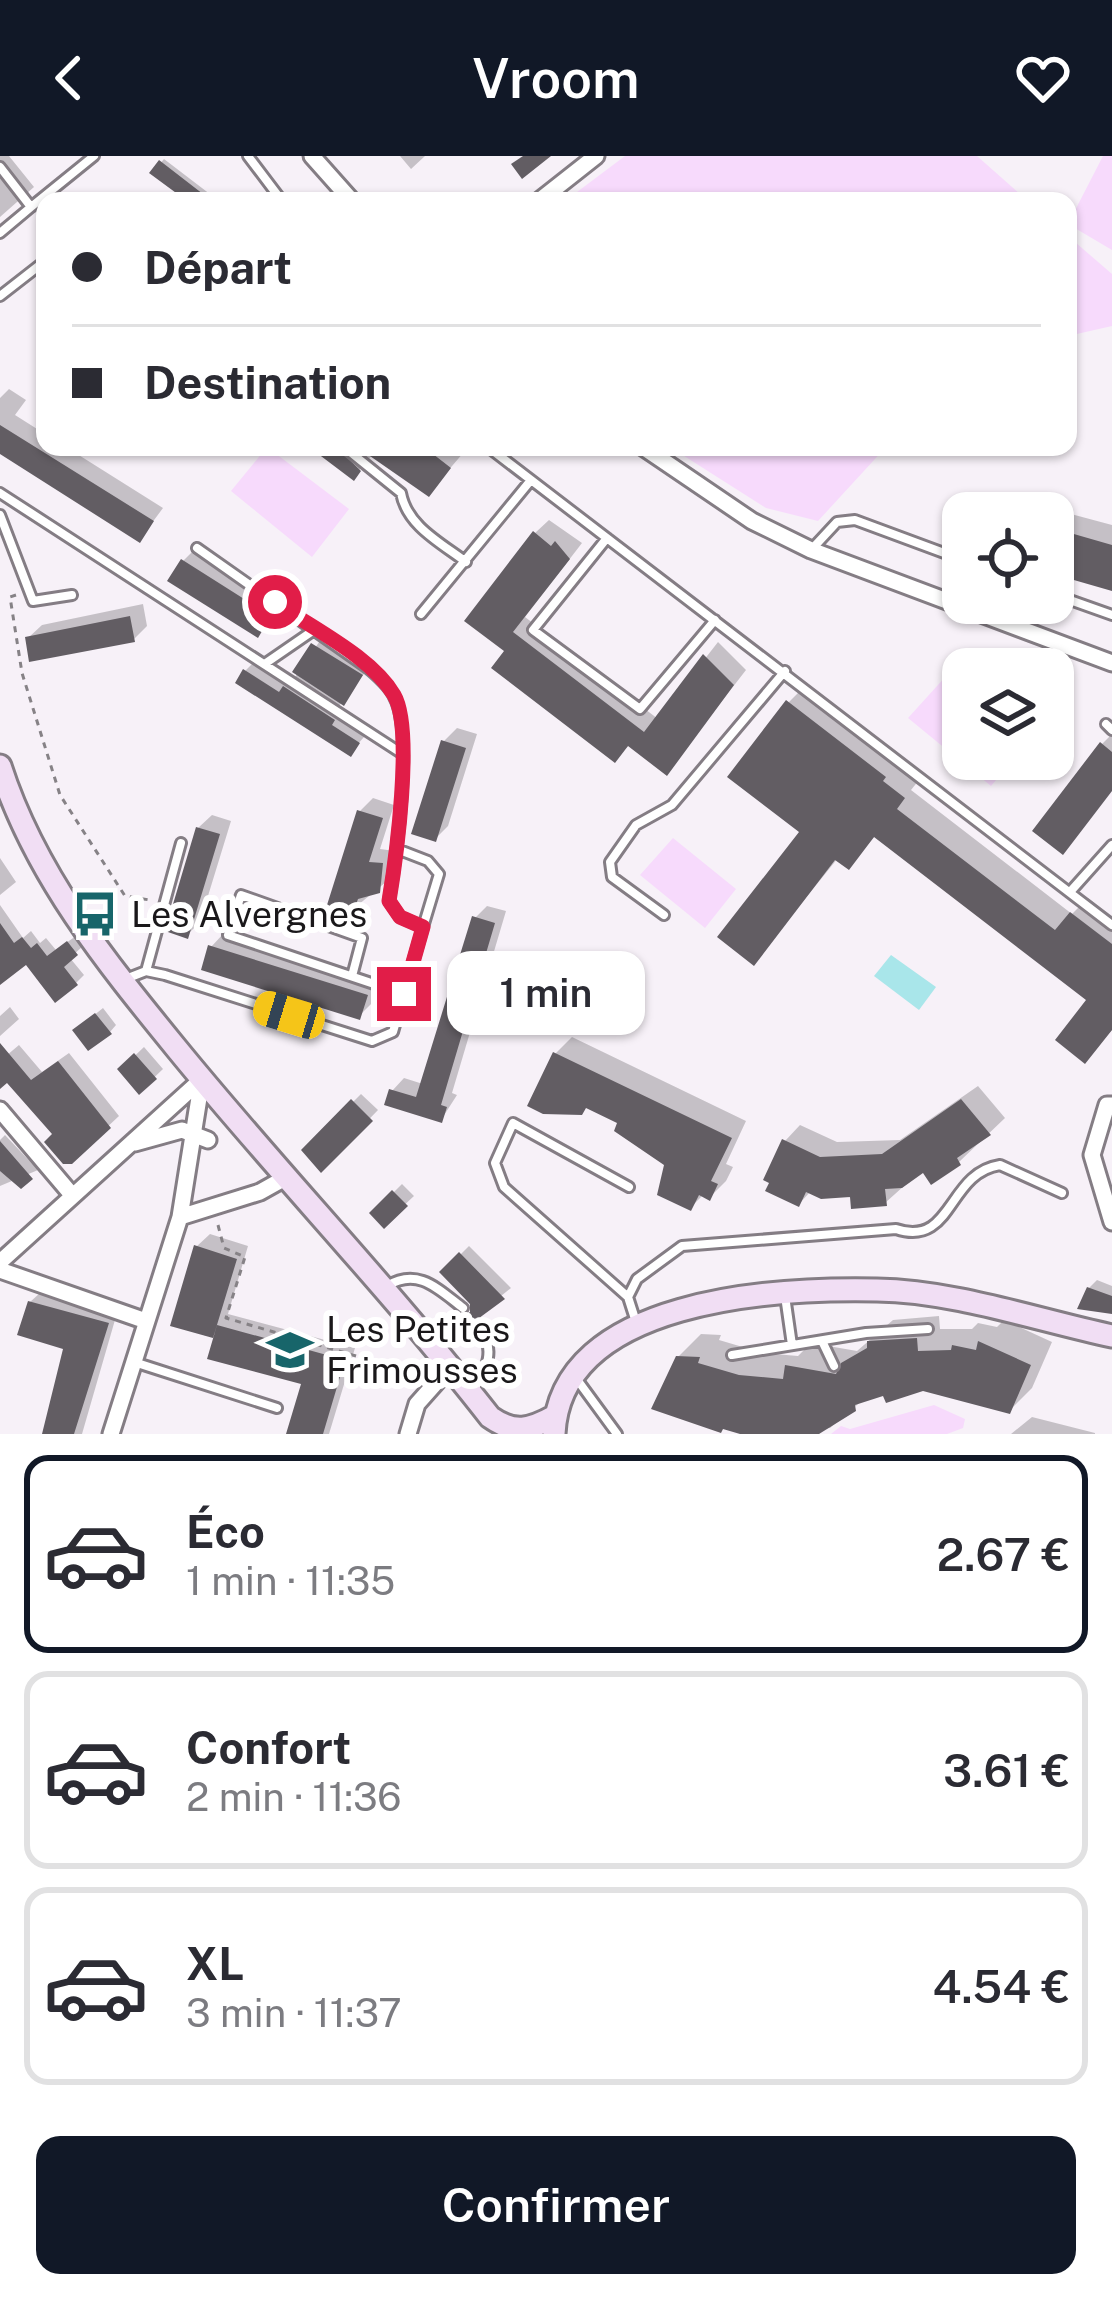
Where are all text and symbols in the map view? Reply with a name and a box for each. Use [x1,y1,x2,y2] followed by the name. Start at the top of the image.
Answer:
[36,45,102,111] icon: back
[1010,45,1076,111] icon: heart
[472,47,640,110] text: Vroom
[144,241,292,294] text: Départ
[144,356,391,409] text: Destination
[942,492,1074,780] map controls
[942,492,1074,624] button: locate
[248,575,302,629] route start
[942,648,1074,780] button: layers
[70,889,120,939] bus stop icon: Les Alvergnes
[131,893,367,935] place label: Les Alvergnes
[446,952,644,1036] callout: 1 min
[377,967,431,1021] route end
[500,970,592,1016] text: 1 min
[249,987,329,1043] car
[326,1308,518,1391] place label: Les Petites Frimousses
[265,1325,315,1375] school or university icon: Les Petites Frimousses
[42,1500,150,1608] icon: car
[186,1505,265,1558] text: Éco
[936,1528,1070,1581] text: 2.67 €
[186,1558,395,1604] text: 1 min · 11:35
[42,1716,150,1824] icon: car
[186,1721,351,1774] text: Confort
[943,1744,1070,1797] text: 3.61 €
[186,1774,402,1820] text: 2 min · 11:36
[42,1932,150,2040] icon: car
[186,1937,244,1990] text: XL
[932,1960,1070,2013] text: 4.54 €
[186,1990,402,2036] text: 3 min · 11:37
[36,2136,1076,2274] button: Confirmer

